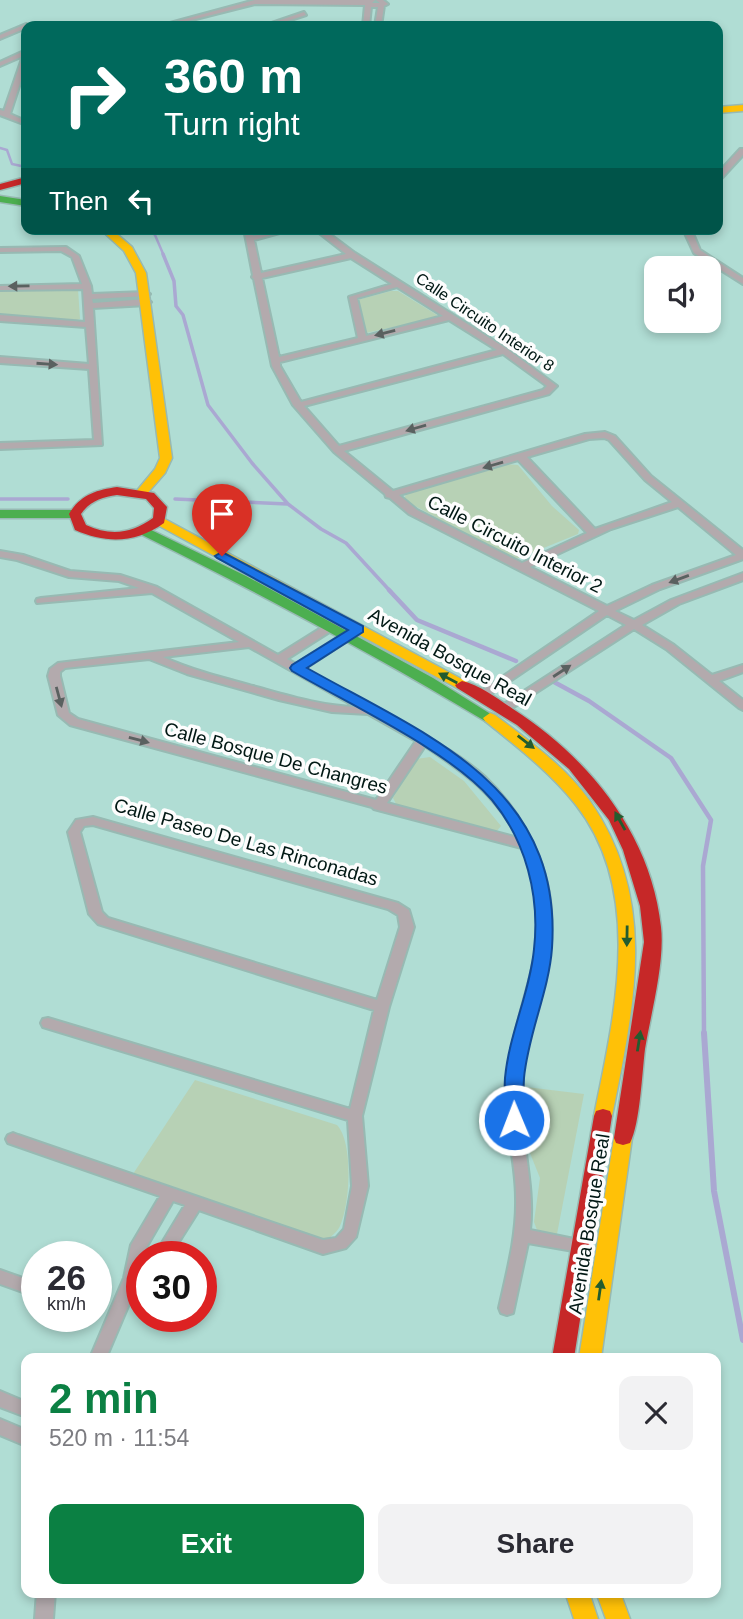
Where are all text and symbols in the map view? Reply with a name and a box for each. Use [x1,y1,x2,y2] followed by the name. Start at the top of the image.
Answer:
[49,49,140,140] icon: right
[164,49,303,103] text: 360 m
[164,106,300,142] text: Turn right
[122,182,160,220] icon: left
[49,186,108,216] text: Then
[644,256,721,333] map controls
[644,256,721,333] button: sound
[413,269,557,375] street label: Calle Circuito Interior 8
[8,280,30,292] one-way arrow
[374,328,396,339] one-way arrow
[36,359,58,370] one-way arrow
[405,423,427,434] one-way arrow
[482,460,503,470] one-way arrow
[192,484,252,556] pin
[424,491,606,597] street label: Calle Circuito Interior 2
[203,495,241,533] icon: arrive
[668,574,689,585] one-way arrow
[365,604,535,710] street label: Avenida Bosque Real
[553,664,571,678] one-way arrow
[438,672,457,684] one-way arrow
[54,686,65,708] one-way arrow
[162,718,390,798] street label: Calle Bosque De Changres
[517,734,535,748] one-way arrow
[129,736,150,746] one-way arrow
[112,794,380,890] street label: Calle Paseo De Las Rinconadas
[614,811,626,831] one-way arrow
[621,925,632,947] one-way arrow
[634,1030,645,1052] one-way arrow
[477,1083,551,1157] position arrow
[564,1132,614,1316] street label: Avenida Bosque Real
[126,1241,217,1332] speed limit sign: 30
[47,1258,86,1297] text: 26
[595,1279,606,1301] one-way arrow
[47,1294,86,1314] text: km/h
[49,1375,159,1422] text: 2 min
[619,1376,693,1450] button: close
[49,1425,189,1451] text: 520 m · 11:54
[49,1504,364,1584] button: Exit
[378,1504,693,1584] button: Share

